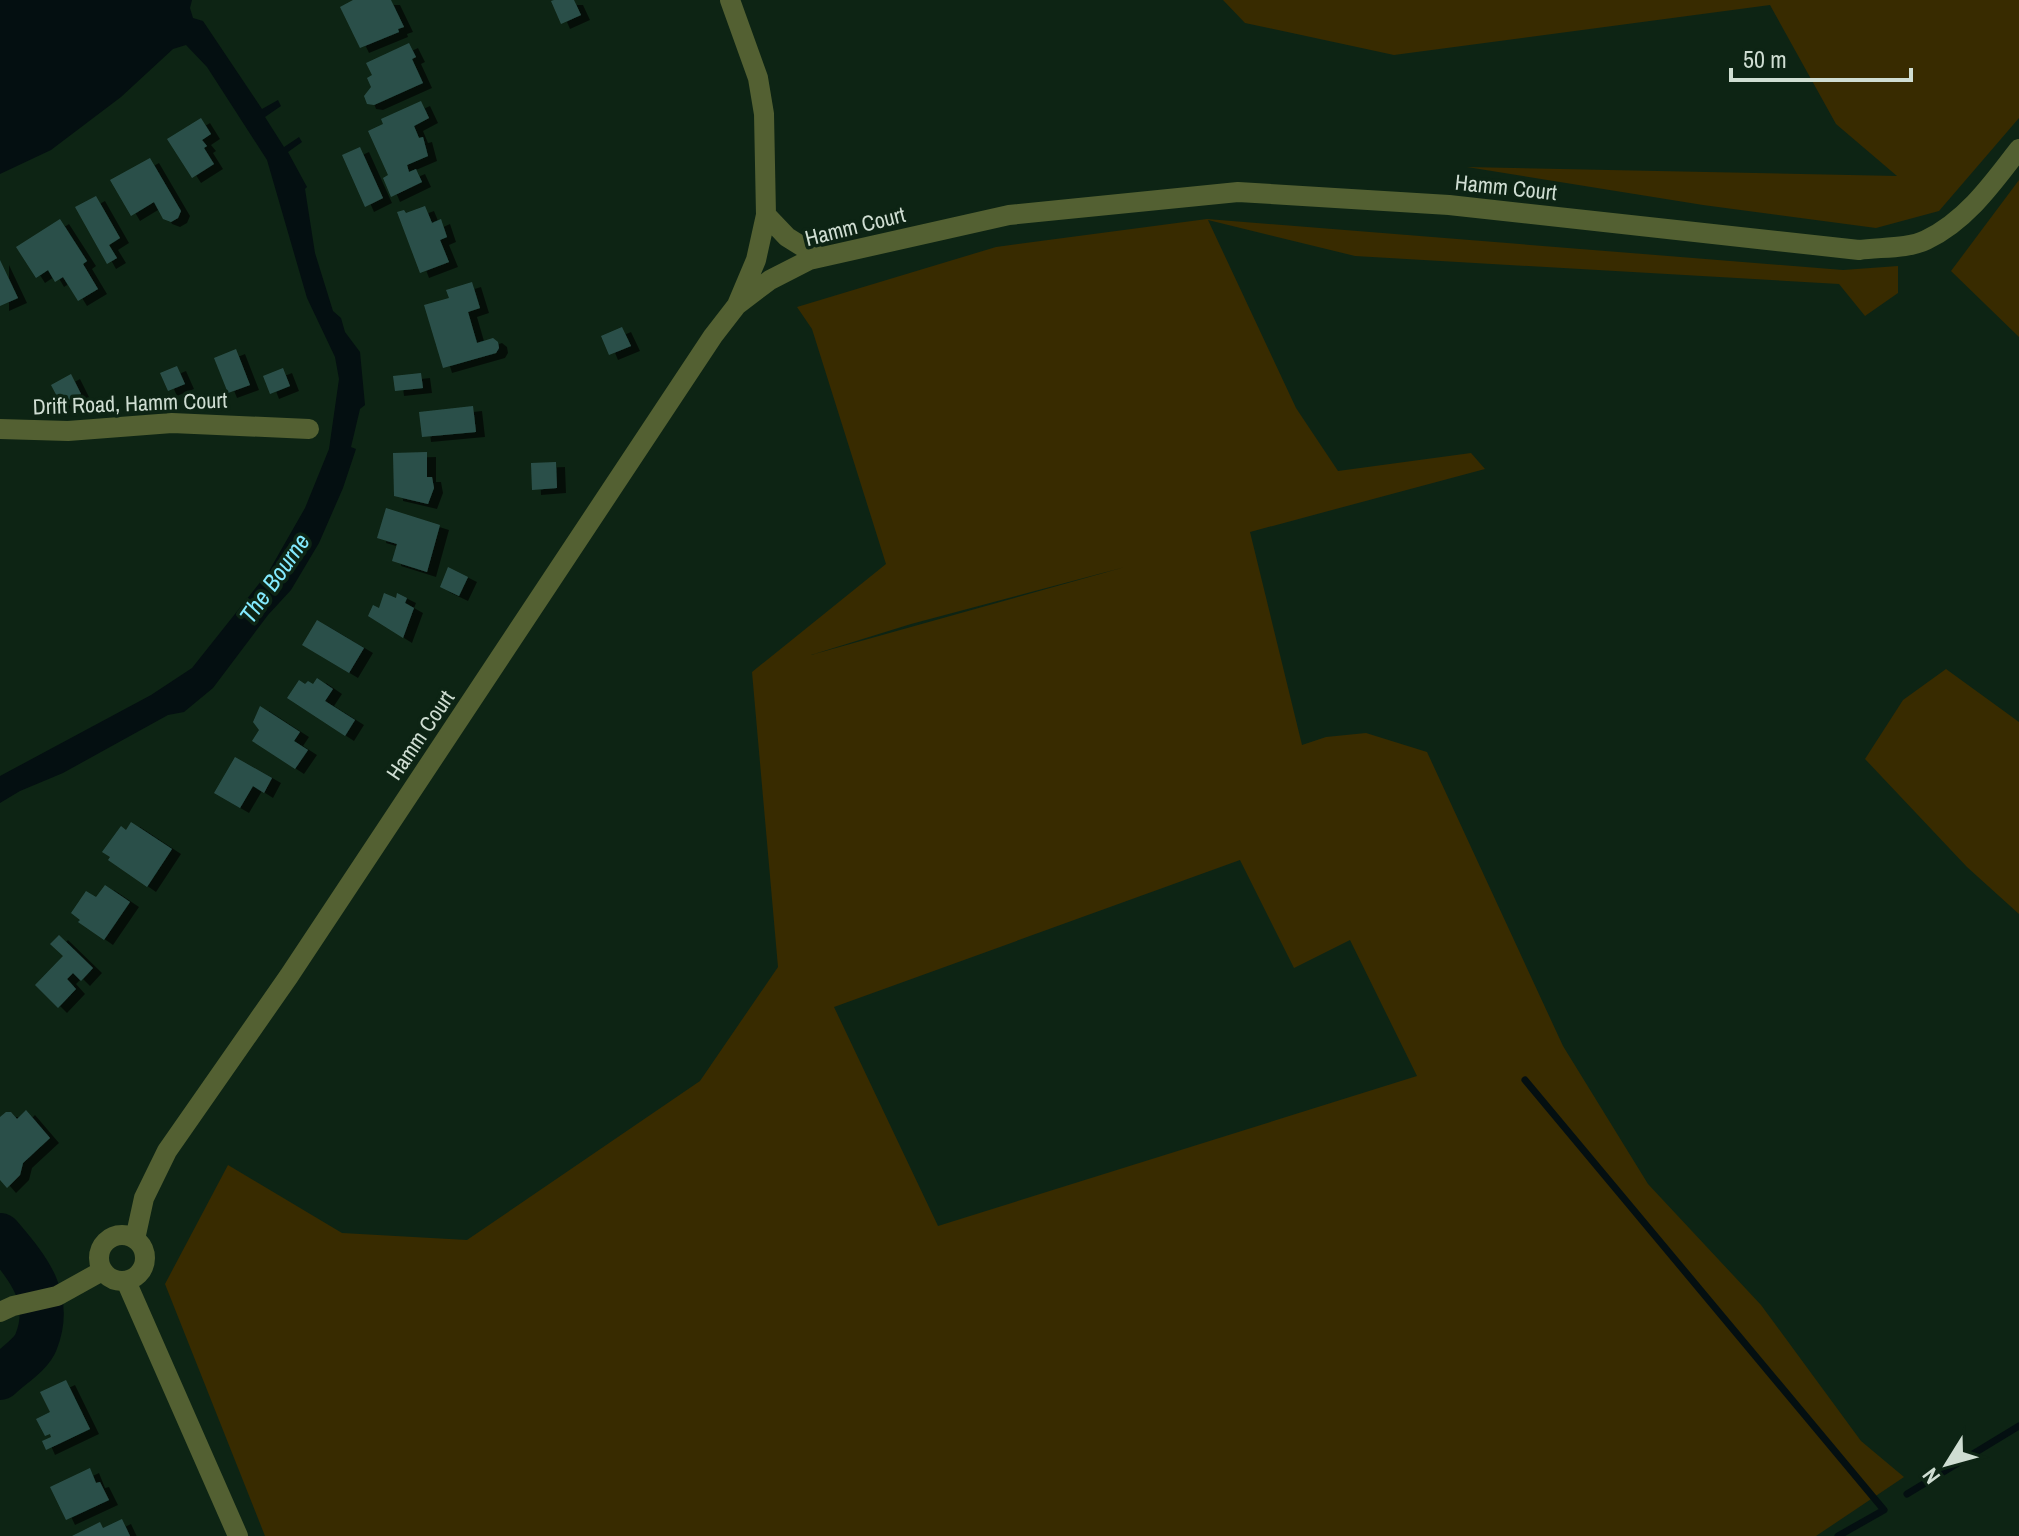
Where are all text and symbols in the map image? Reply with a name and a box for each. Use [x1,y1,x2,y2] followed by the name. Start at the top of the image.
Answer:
[1731,32,1911,82] scale bar
[1743,43,1787,75] text: 50 m
[1454,167,1558,207] street label: Hamm Court
[802,199,908,253] street label: Hamm Court
[32,385,228,421] street label: Drift Road, Hamm Court
[231,527,317,629] water label: The Bourne
[379,684,461,786] street label: Hamm Court
[1907,1424,1987,1504] north arrow
[1915,1462,1947,1490] text: N

